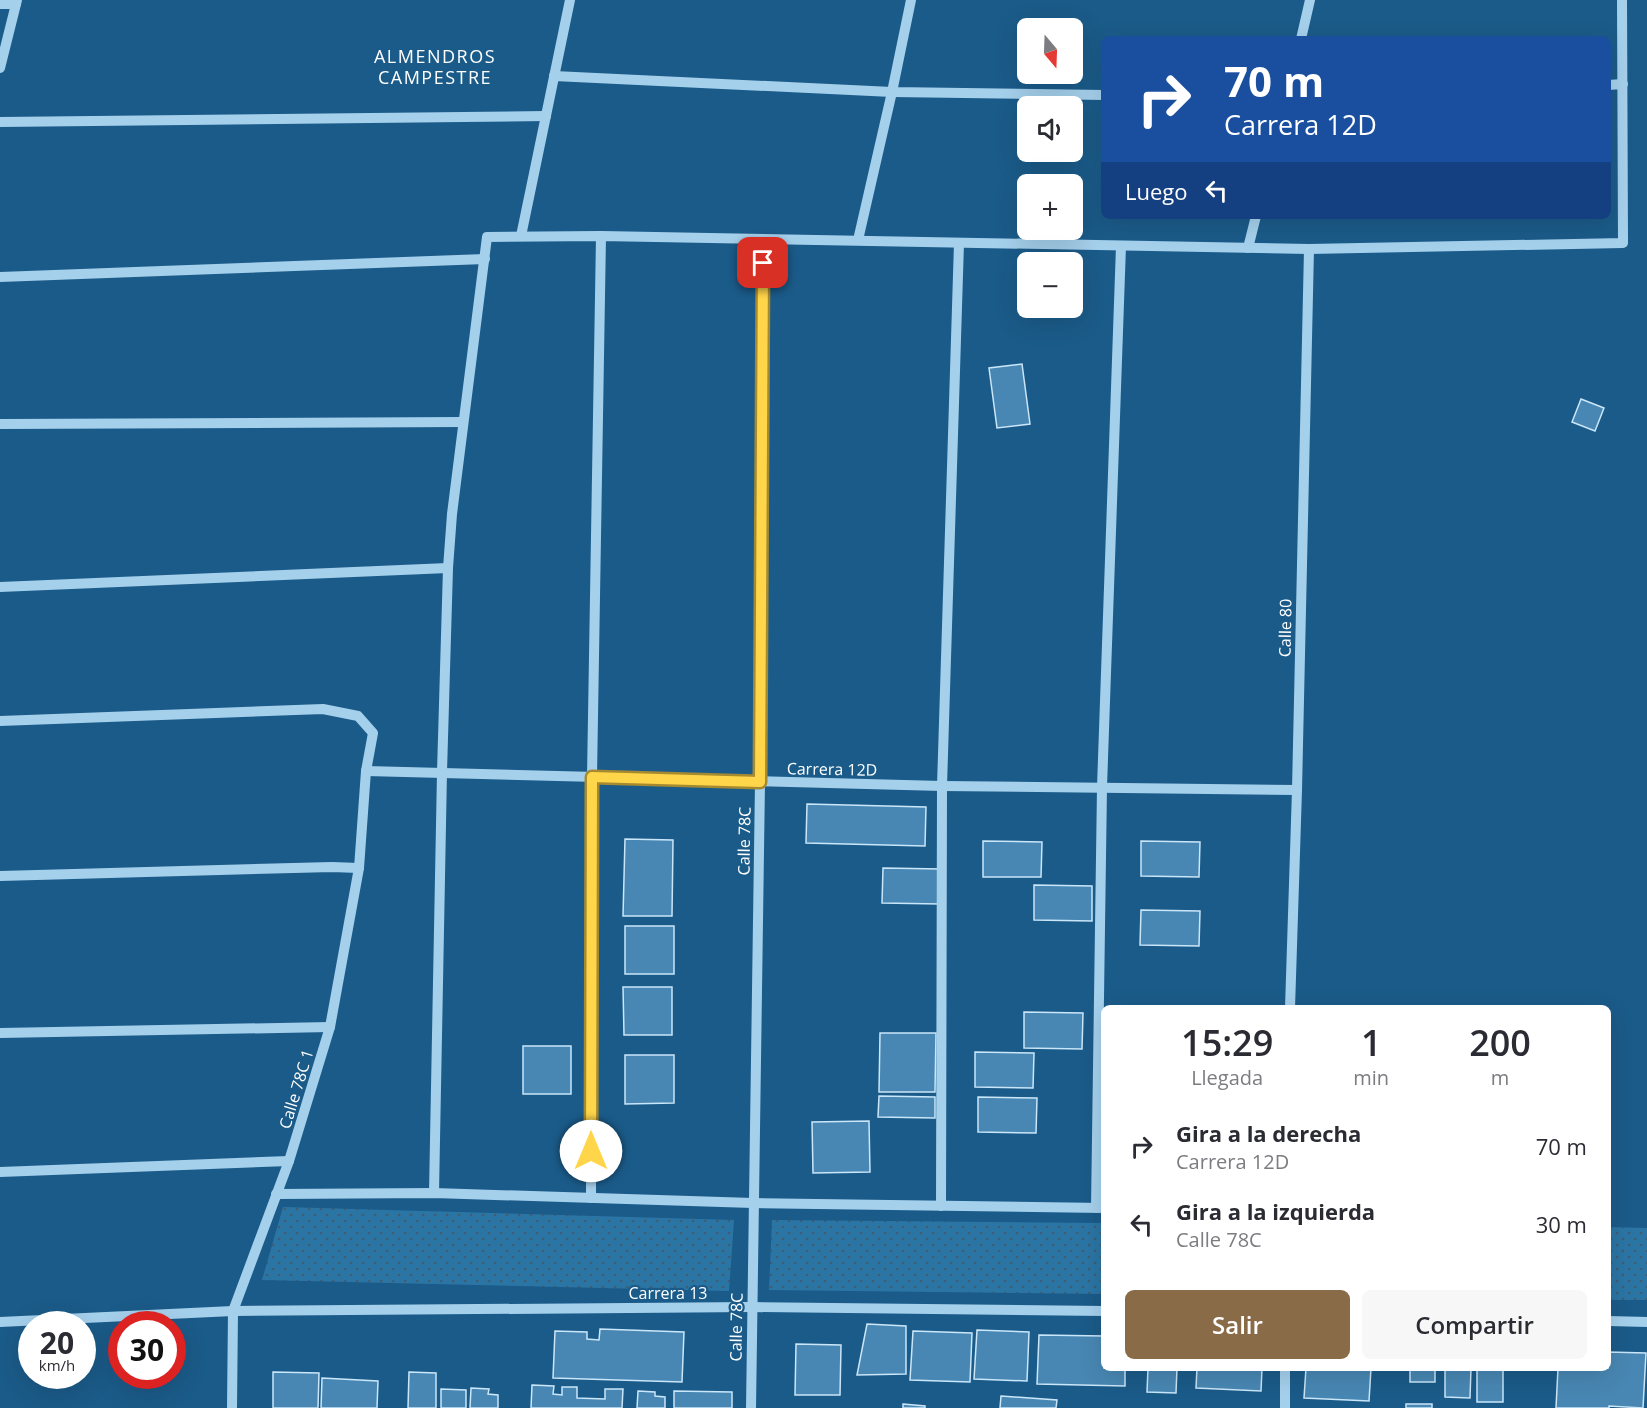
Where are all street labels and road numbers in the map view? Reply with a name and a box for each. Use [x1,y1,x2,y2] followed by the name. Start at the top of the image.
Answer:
[1273,599,1297,657] street label: Calle 80
[787,757,877,781] street label: Carrera 12D
[732,807,756,875] street label: Calle 78C
[274,1047,318,1131] street label: Calle 78C 1
[629,1282,707,1304] street label: Carrera 13
[724,1293,748,1361] street label: Calle 78C

